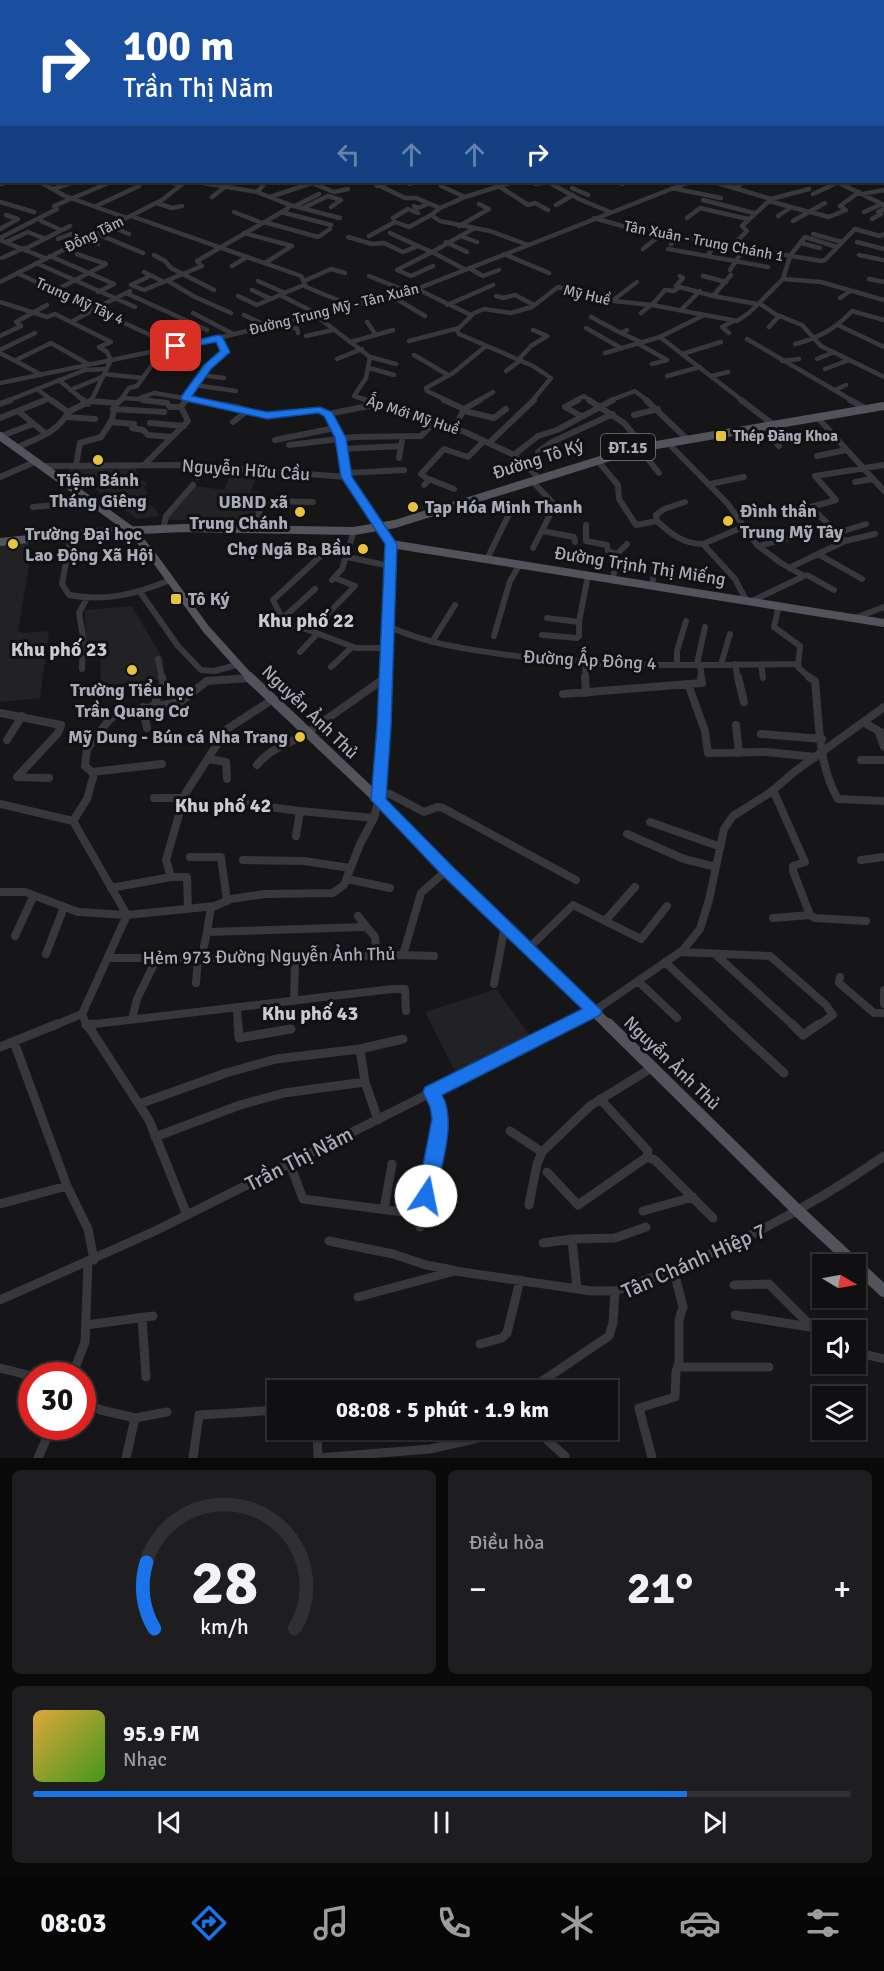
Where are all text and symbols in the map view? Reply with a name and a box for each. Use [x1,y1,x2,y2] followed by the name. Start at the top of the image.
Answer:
[123,21,234,72] text: 100 m
[24,24,102,102] icon: right
[123,72,274,105] text: Trần Thị Năm
[332,138,365,171] icon: left
[395,138,428,171] icon: ahead
[458,138,491,171] icon: ahead
[521,138,554,171] icon: right
[62,212,126,256] street label: Đồng Tâm
[623,217,785,265] street label: Tân Xuân - Trung Chánh 1
[33,274,127,328] street label: Trung Mỹ Tây 4
[247,279,421,339] street label: Đường Trung Mỹ - Tân Xuân
[561,281,613,309] street label: Mỹ Huề
[150,320,201,371] pin
[159,329,192,362] icon: arrive
[365,389,462,438] street label: Ấp Mới Mỹ Huề
[733,427,838,445] place label: Thép Đăng Khoa
[714,429,728,443] marker: Thép Đăng Khoa
[490,434,587,484] street label: Đường Tô Ký
[601,434,655,460] road number: ĐT.15
[91,453,105,467] marker: Tiệm Bánh Tháng Giêng
[181,455,311,485] street label: Nguyễn Hữu Cầu
[49,469,147,512] place label: Tiệm Bánh Tháng Giêng
[190,491,288,534] place label: UBND xã Trung Chánh
[425,496,583,518] place label: Tạp Hóa Minh Thanh
[406,500,420,514] marker: Tạp Hóa Minh Thanh
[740,500,843,543] place label: Đình thần Trung Mỹ Tây
[293,505,307,519] marker: UBND xã Trung Chánh
[721,514,735,528] marker: Đình thần Trung Mỹ Tây
[25,523,153,566] place label: Trường Đại học Lao Động Xã Hội
[6,537,20,551] marker: Trường Đại học Lao Động Xã Hội
[227,538,351,560] place label: Chợ Ngã Ba Bầu
[356,542,370,556] marker: Chợ Ngã Ba Bầu
[553,542,727,590] street label: Đường Trịnh Thị Miếng
[188,588,229,610] place label: Tô Ký
[169,592,183,606] marker: Tô Ký
[258,608,354,633] district label: Khu phố 22
[11,637,107,662] district label: Khu phố 23
[523,643,658,674] street label: Đường Ấp Đông 4
[257,660,363,764] street label: Nguyễn Ảnh Thủ
[125,663,139,677] marker: Trường Tiểu học Trần Quang Cơ
[70,678,194,722] place label: Trường Tiểu học Trần Quang Cơ
[68,726,288,748] place label: Mỹ Dung - Bún cá Nha Trang
[293,730,307,744] marker: Mỹ Dung - Bún cá Nha Trang
[175,793,271,818] district label: Khu phố 42
[142,943,396,969] street label: Hẻm 973 Đường Nguyễn Ảnh Thủ
[262,1001,358,1026] district label: Khu phố 43
[619,1011,725,1115] street label: Nguyễn Ảnh Thủ
[241,1121,357,1197] street label: Trần Thị Năm
[394,1164,458,1228] position arrow
[618,1217,770,1305] street label: Tân Chánh Hiệp 7
[812,1254,866,1308] north arrow
[812,1254,866,1440] map controls
[812,1320,866,1374] button: sound
[18,1362,96,1440] speed limit sign: 30
[812,1386,866,1440] button: layers
[336,1396,549,1423] text: 08:08 · 5 phút · 1.9 km
[469,1530,544,1555] text: Điều hòa
[190,1544,258,1621] text: 28
[627,1561,693,1616] text: 21°
[469,1569,487,1610] text: −
[833,1569,851,1610] text: +
[200,1614,248,1640] text: km/h
[123,1720,200,1747] text: 95.9 FM
[123,1747,167,1772] text: Nhạc
[153,1806,186,1839] icon: previous
[425,1806,458,1839] icon: pause
[698,1806,731,1839] icon: next
[188,1902,230,1944] icon: directions
[310,1902,352,1944] icon: music
[433,1902,475,1944] icon: phone
[556,1902,598,1944] icon: climate
[679,1902,721,1944] icon: car
[802,1902,844,1944] icon: filters
[40,1907,107,1940] text: 08:03

